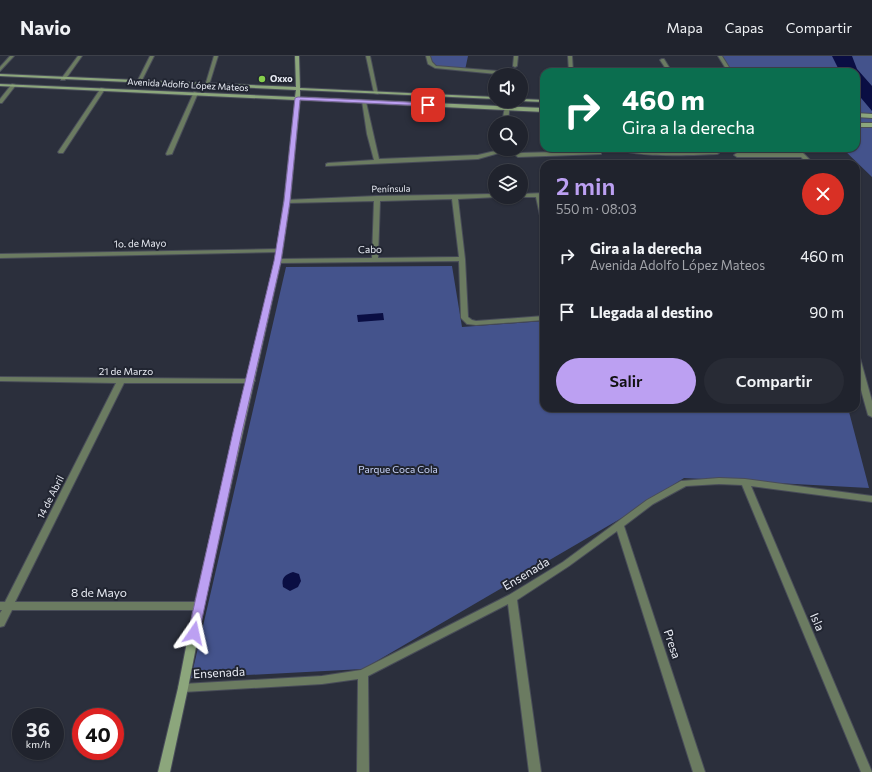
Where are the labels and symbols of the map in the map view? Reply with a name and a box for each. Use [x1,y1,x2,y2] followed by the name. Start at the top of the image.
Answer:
[270,73,293,84] place label: Oxxo
[257,74,267,84] marker: Oxxo
[127,76,249,93] street label: Avenida Adolfo López Mateos
[411,88,445,122] pin
[371,183,411,194] street label: Península
[113,237,167,249] street label: 1o. de Mayo
[358,243,382,255] street label: Cabo
[99,365,153,377] street label: 21 de Marzo
[358,463,438,475] park label: Parque Coca Cola
[34,473,66,521] street label: 14 de Abril
[500,554,551,593] street label: Ensenada
[71,585,127,599] street label: 8 de Mayo
[808,611,828,633] street label: Isla
[173,612,215,654] position arrow
[662,627,684,660] street label: Presa
[193,664,245,680] street label: Ensenada
[72,708,124,760] speed limit sign: 40

